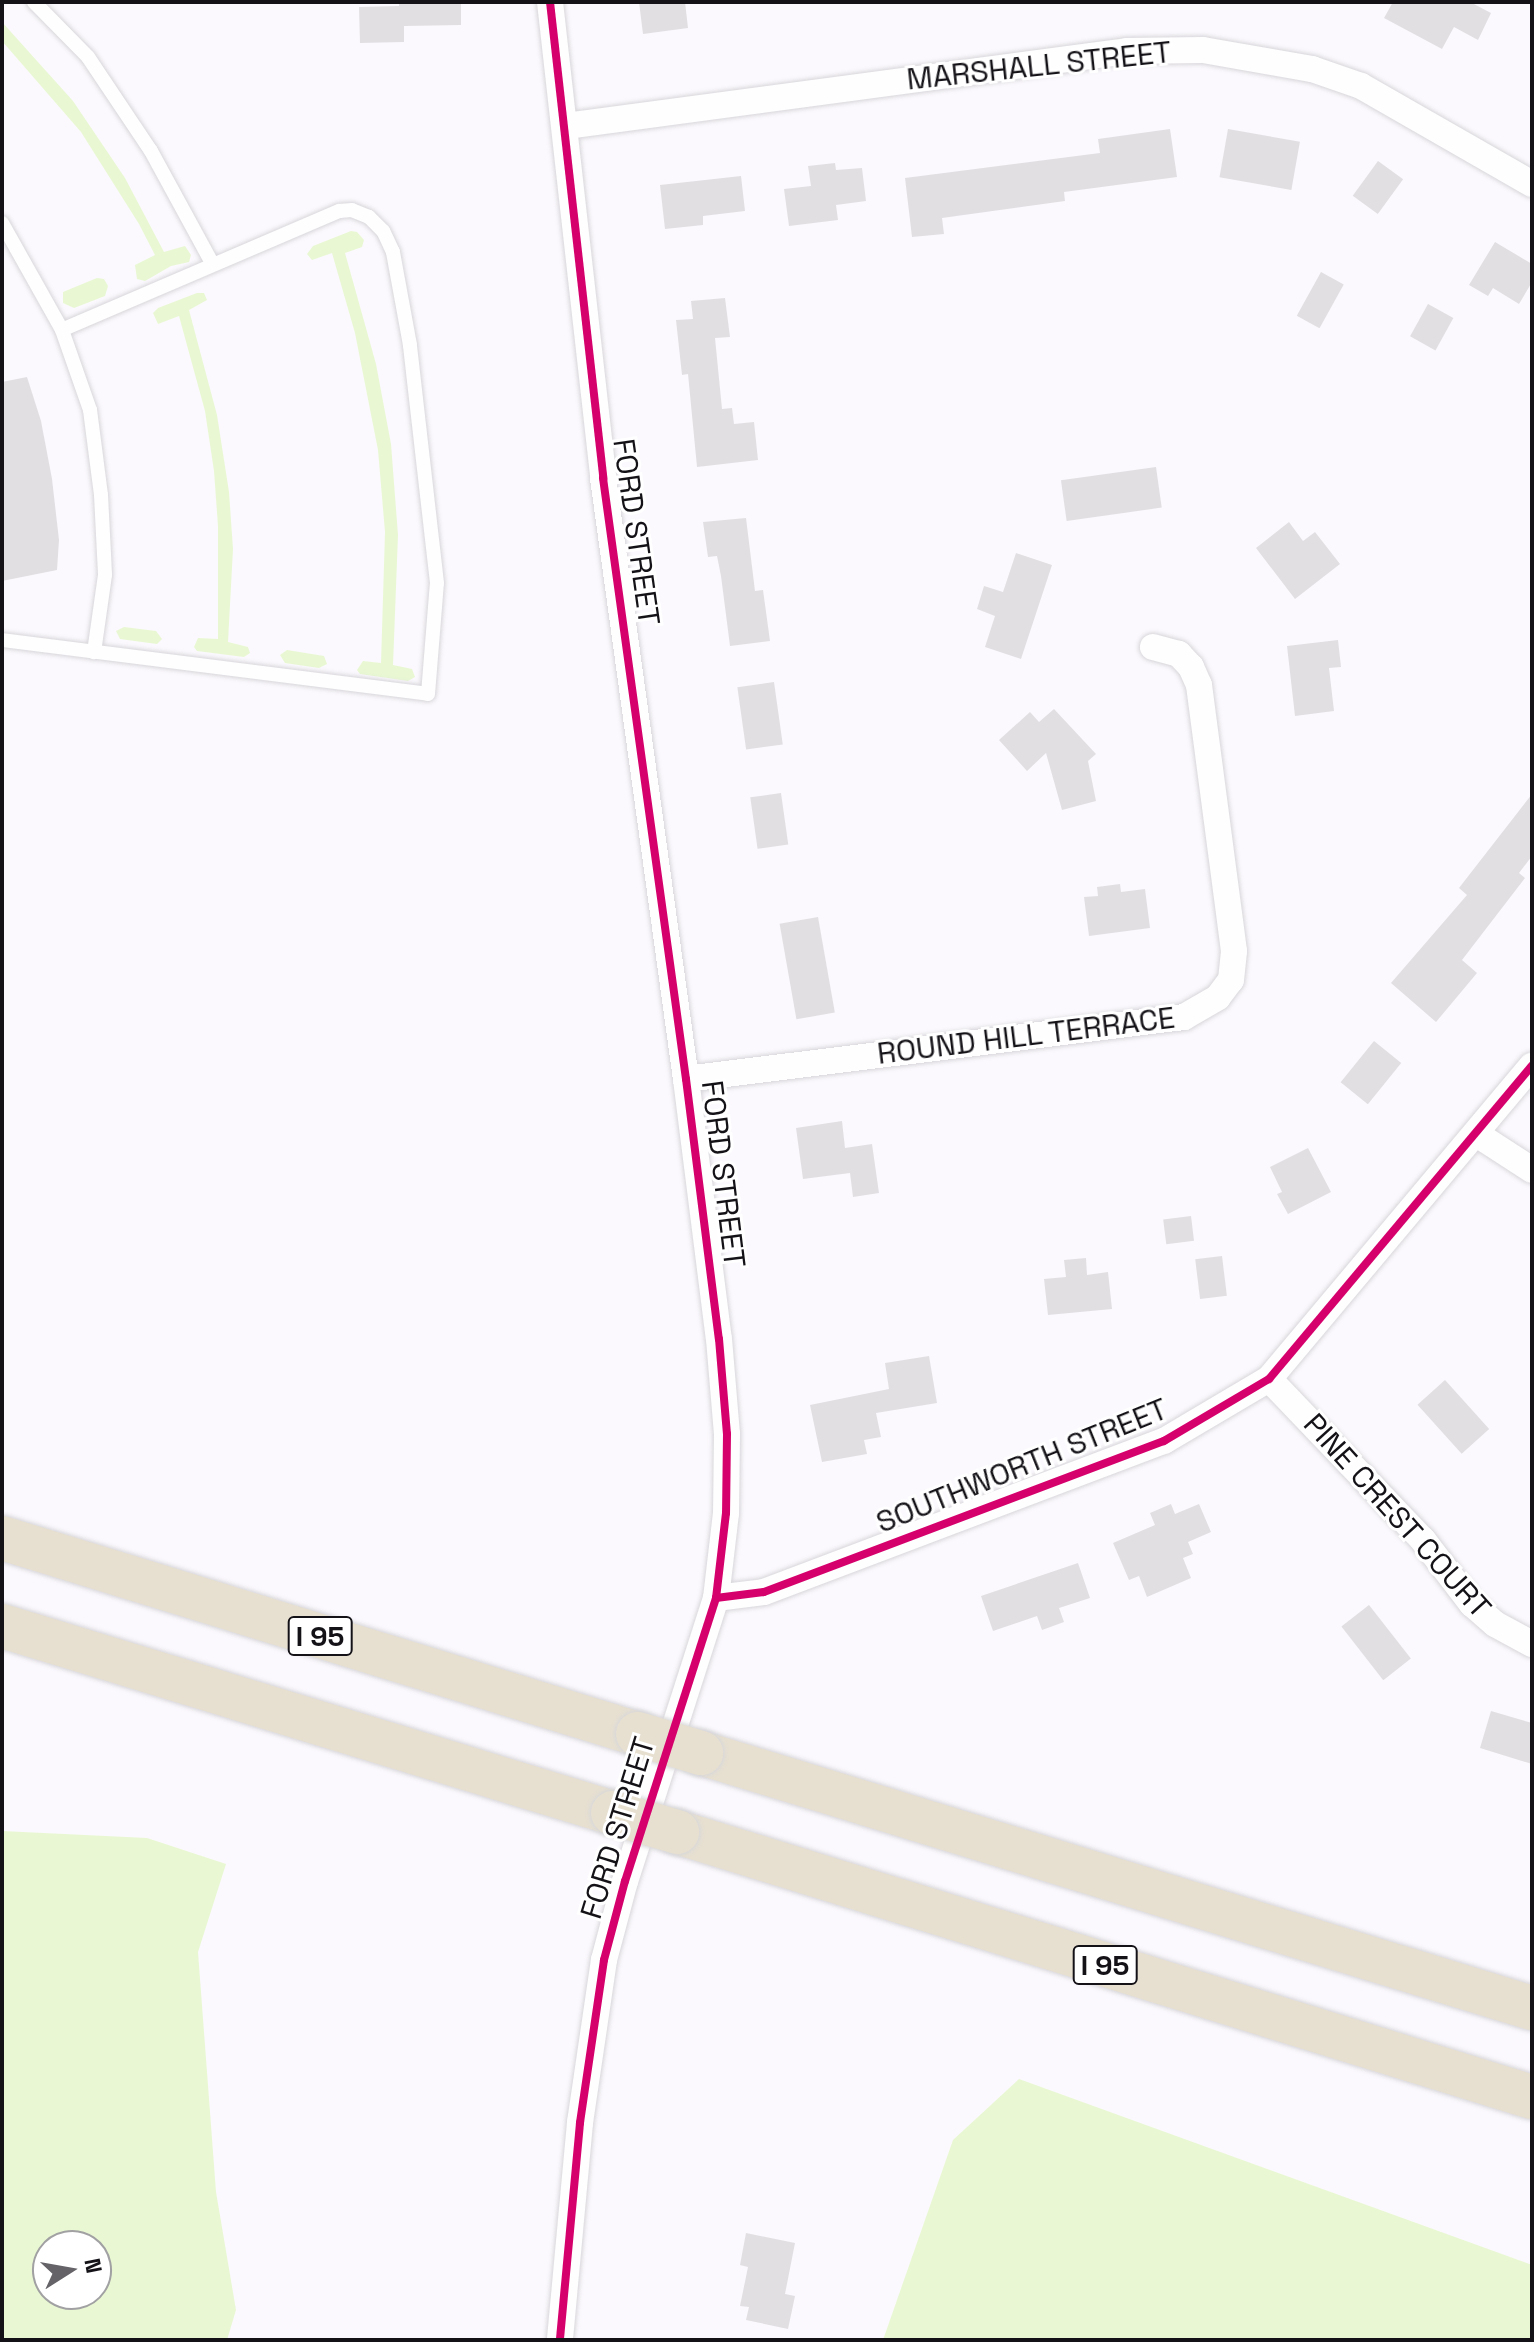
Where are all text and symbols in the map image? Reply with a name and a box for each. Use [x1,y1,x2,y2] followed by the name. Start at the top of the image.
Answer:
[904,34,1174,98] street label: MARSHALL STREET
[605,436,667,628] street label: FORD STREET
[874,1000,1178,1072] street label: ROUND HILL TERRACE
[694,1078,752,1270] street label: FORD STREET
[871,1391,1173,1541] street label: SOUTHWORTH STREET
[1296,1406,1498,1626] street label: PINE CREST COURT
[286,1612,354,1660] road number: I 95
[573,1733,663,1923] street label: FORD STREET
[1071,1941,1139,1989] road number: I 95
[32,2230,112,2310] north arrow
[78,2256,109,2276] text: N

